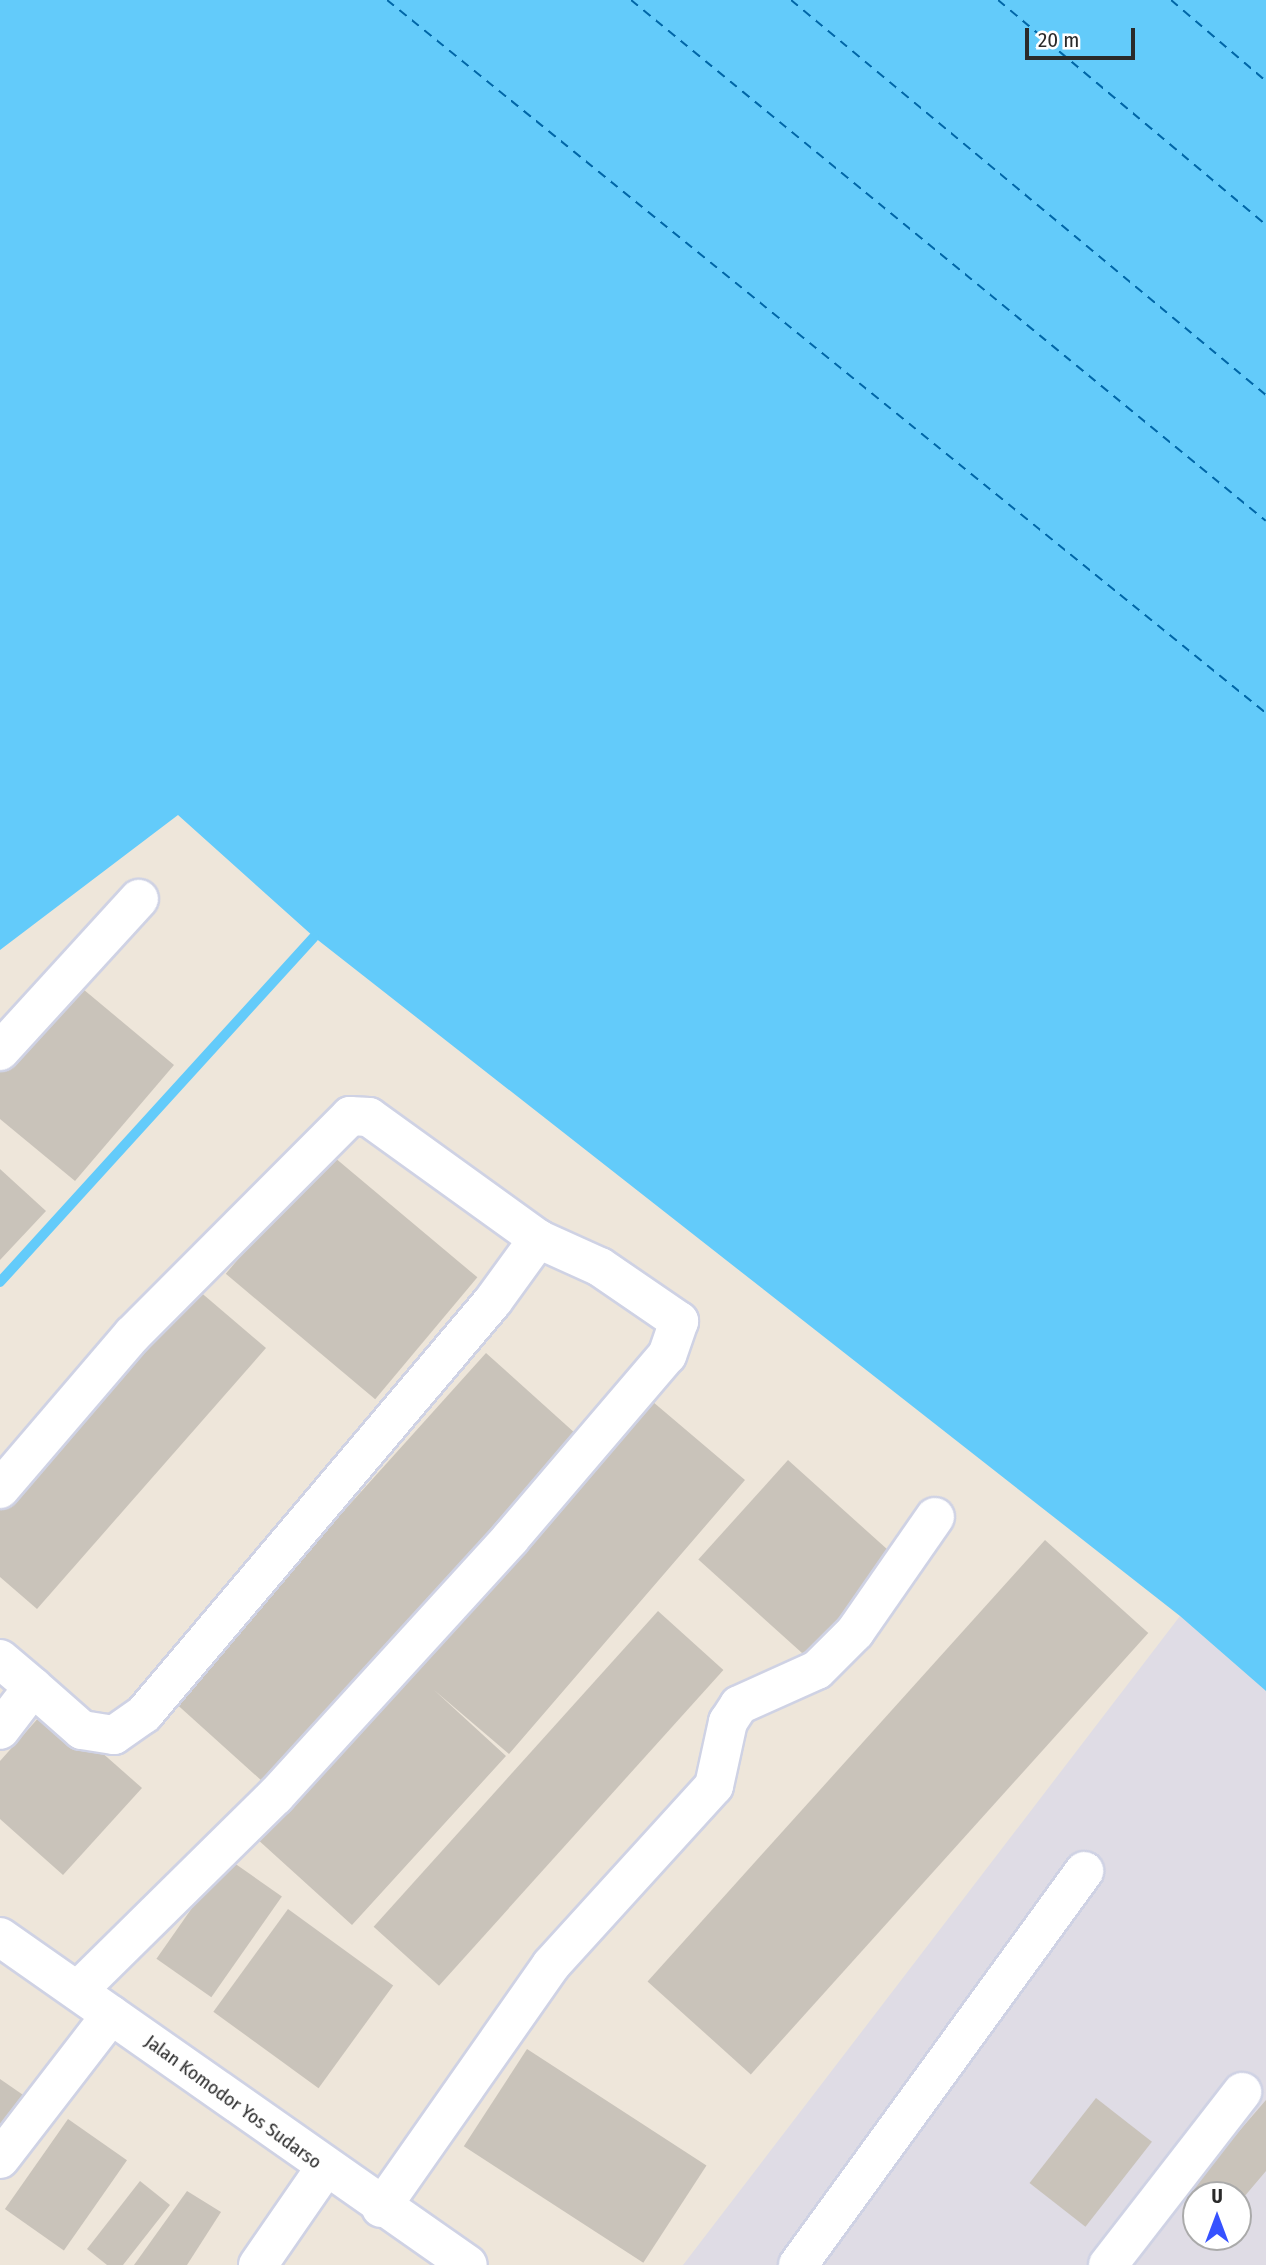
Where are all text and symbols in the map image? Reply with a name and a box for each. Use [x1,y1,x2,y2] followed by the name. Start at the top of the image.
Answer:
[1028,14,1138,58] scale bar
[1038,27,1079,53] text: 20 m
[140,2030,326,2174] street label: Jalan Komodor Yos Sudarso
[1182,2181,1252,2251] north arrow
[1211,2185,1223,2208] text: U

